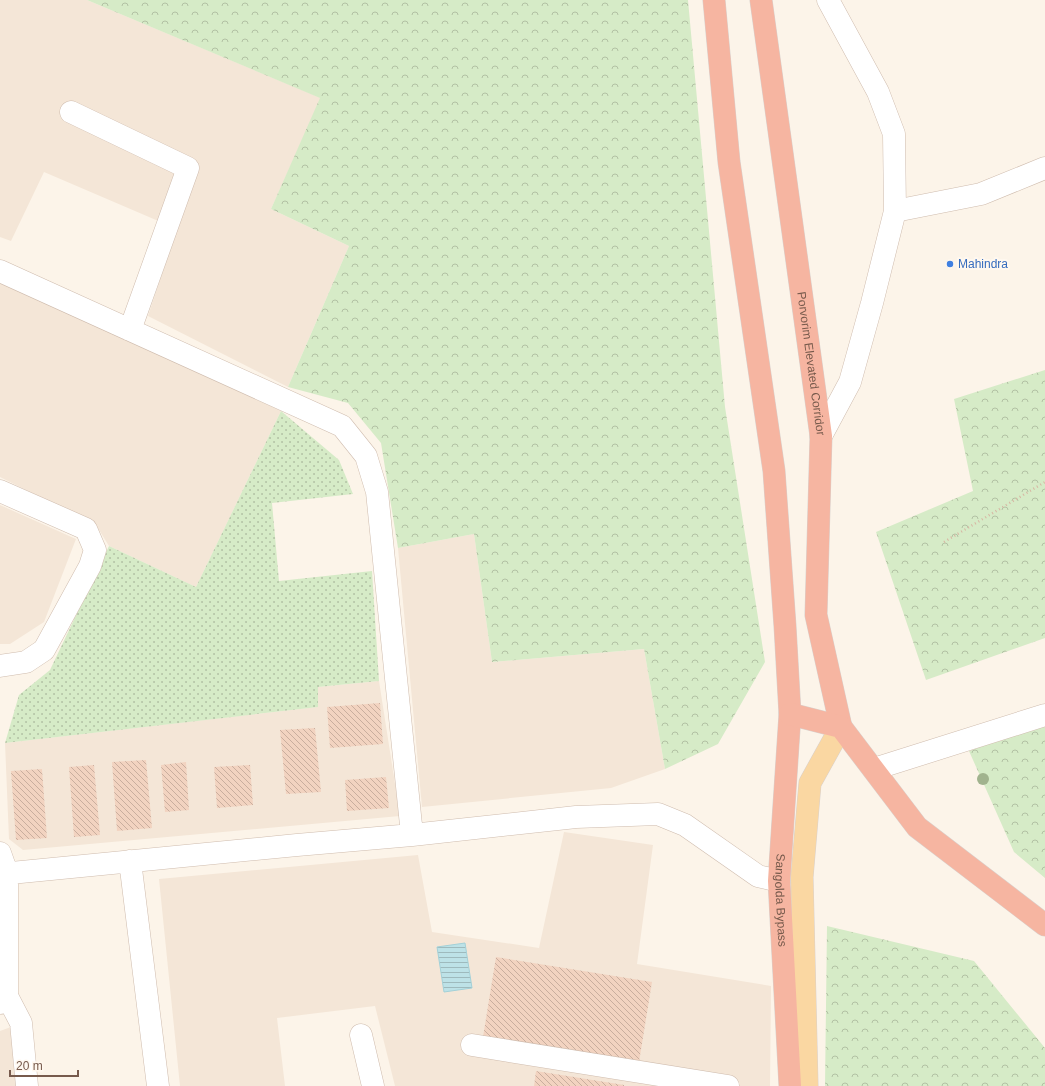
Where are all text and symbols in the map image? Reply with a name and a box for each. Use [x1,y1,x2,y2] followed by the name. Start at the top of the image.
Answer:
[958,257,1008,271] place label: Mahindra
[945,259,955,269] marker: Mahindra
[794,291,828,436] street label: Porvorim Elevated Corridor
[772,853,790,947] street label: Sangolda Bypass
[10,1052,78,1078] scale bar
[16,1059,43,1073] text: 20 m

